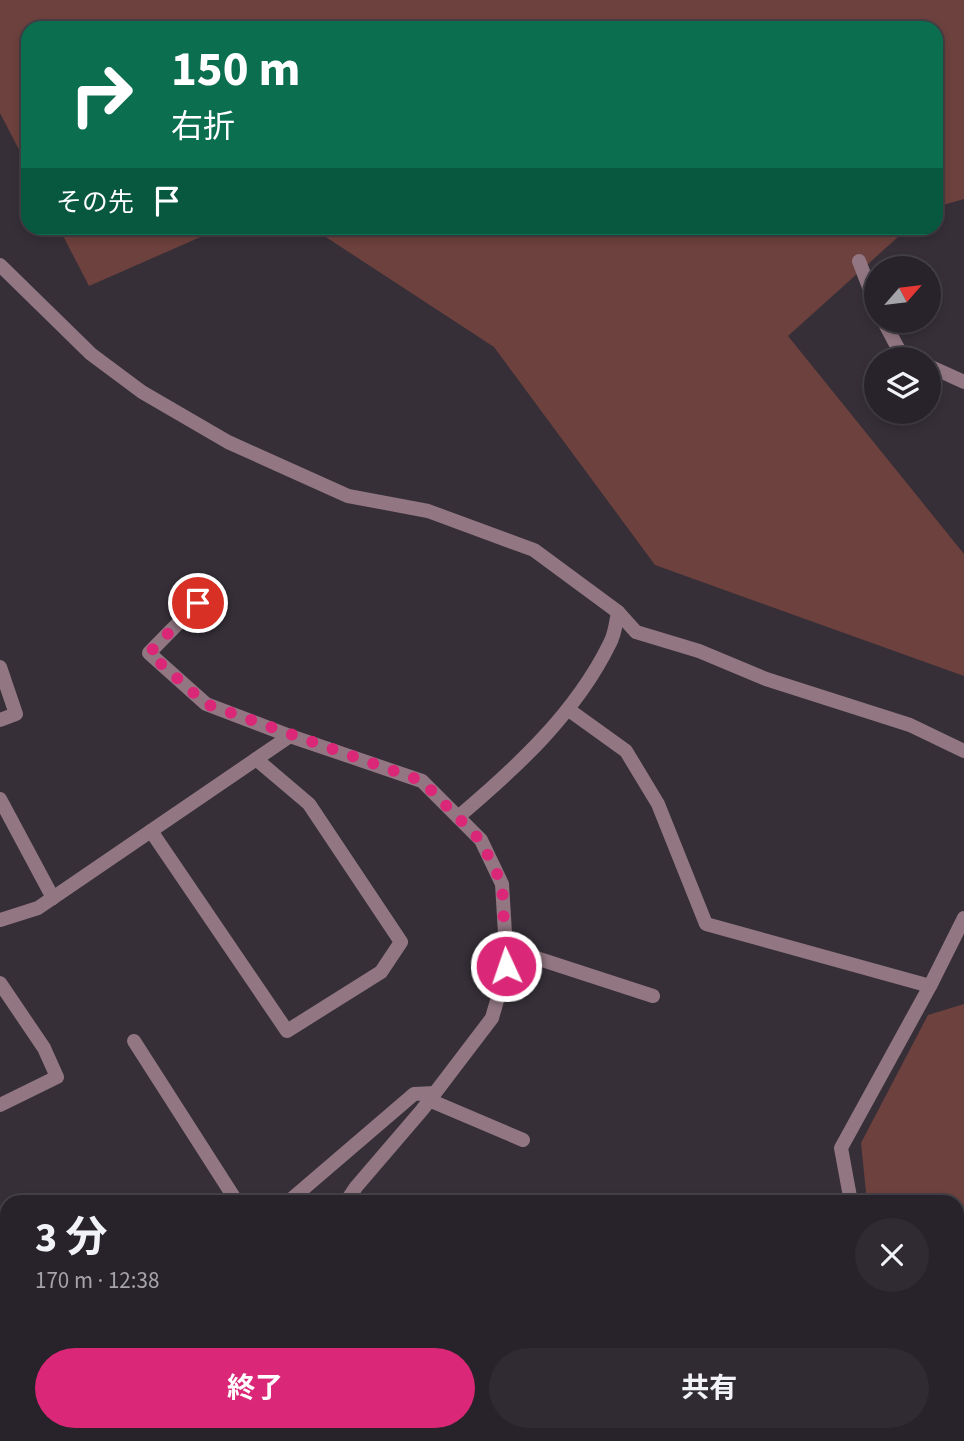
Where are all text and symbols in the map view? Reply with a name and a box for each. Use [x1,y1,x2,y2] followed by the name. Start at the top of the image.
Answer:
[171,35,300,105] text: 150 m
[56,49,147,140] icon: right
[171,104,235,150] text: 右折
[148,182,186,220] icon: arrive
[56,184,134,221] text: その先
[864,256,942,332] north arrow
[864,256,941,424] map controls
[864,347,941,424] button: layers
[168,573,228,633] pin
[179,584,217,622] icon: arrive
[469,929,543,1003] position arrow
[35,1208,108,1268] text: 3 分
[855,1218,929,1292] button: close
[35,1264,159,1297] text: 170 m · 12:38
[35,1348,475,1428] button: 終了
[489,1348,929,1428] button: 共有

